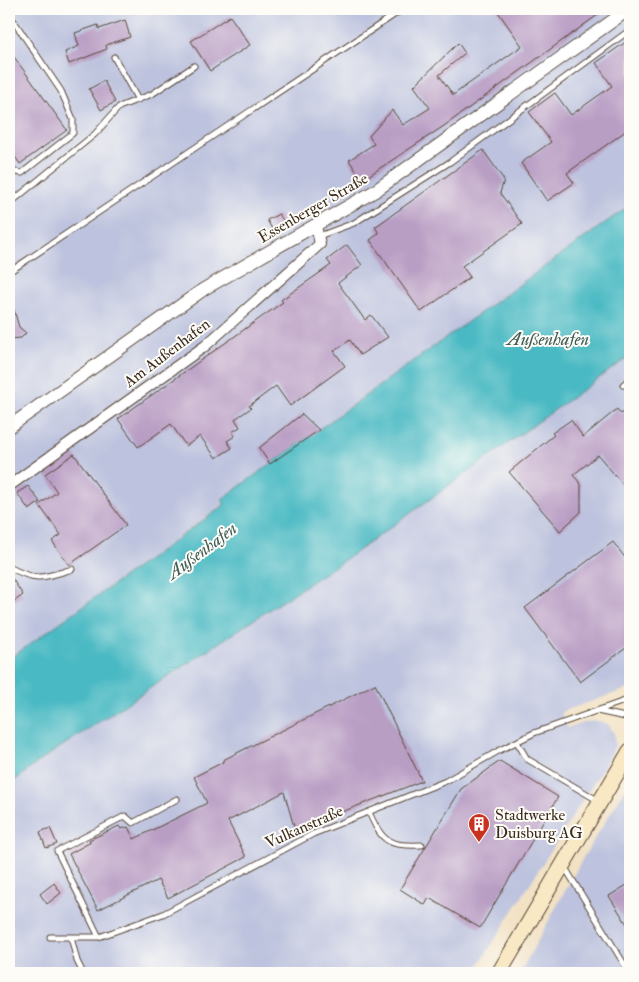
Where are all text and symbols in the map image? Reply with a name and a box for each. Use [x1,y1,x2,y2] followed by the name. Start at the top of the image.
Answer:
[254,168,372,248] street label: Essenberger Straße
[119,314,214,393] street label: Am Außenhafen
[505,328,589,351] water label: Außenhafen
[161,517,242,586] water label: Außenhafen
[262,801,346,853] street label: Vulkanstraße
[495,805,583,843] place label: Stadtwerke Duisburg AG
[467,812,491,843] building icon: Stadtwerke Duisburg AG

